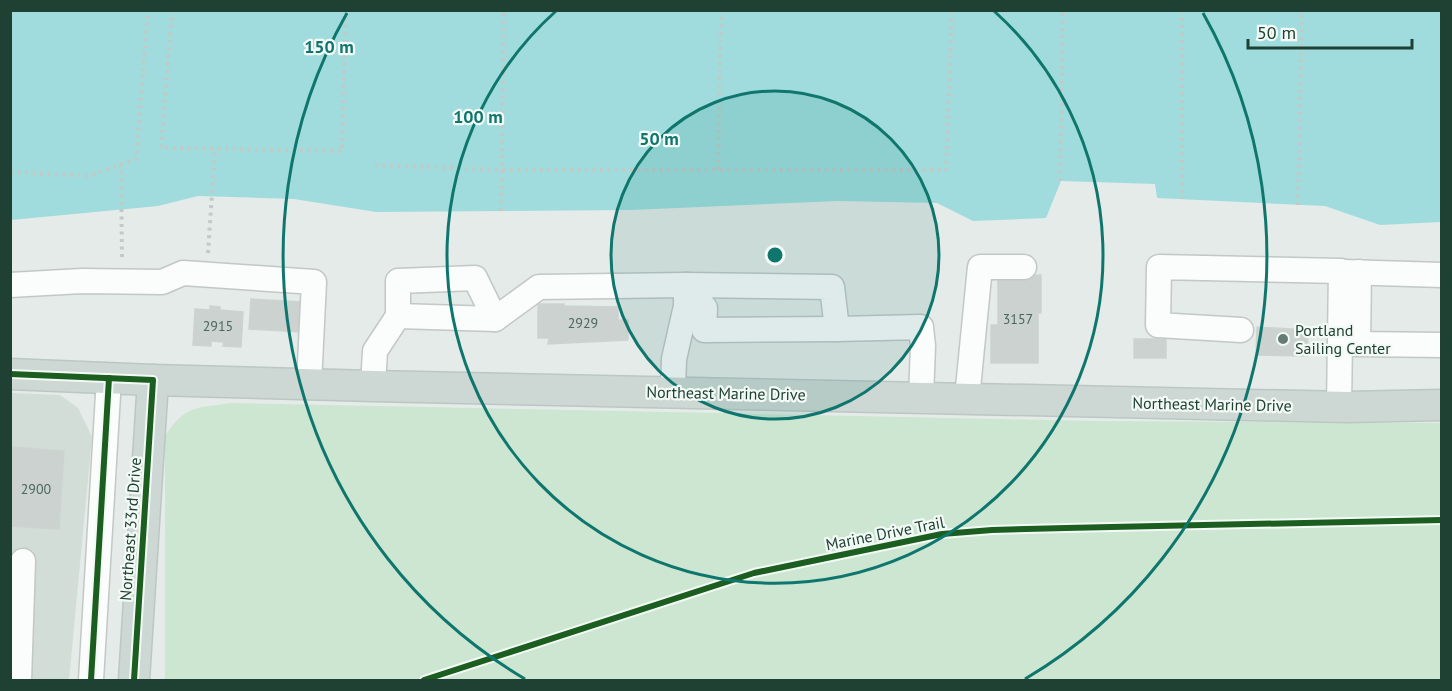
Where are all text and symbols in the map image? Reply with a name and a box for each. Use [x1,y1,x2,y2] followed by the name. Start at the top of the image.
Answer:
[1248,12,1412,50] scale bar
[1257,21,1296,44] text: 50 m
[304,35,354,58] text: 150 m
[453,105,503,128] text: 100 m
[639,127,679,150] text: 50 m
[765,245,785,265] centre of rings
[1003,310,1033,328] house number: 3157
[568,314,598,332] house number: 2929
[203,317,233,335] house number: 2915
[1295,320,1391,358] place label: Portland Sailing Center
[1276,332,1290,346] marker: Portland Sailing Center
[646,382,806,404] street label: Northeast Marine Drive
[1132,393,1292,415] street label: Northeast Marine Drive
[115,457,145,601] street label: Northeast 33rd Drive
[21,480,52,498] house number: 2900
[824,512,946,554] street label: Marine Drive Trail

